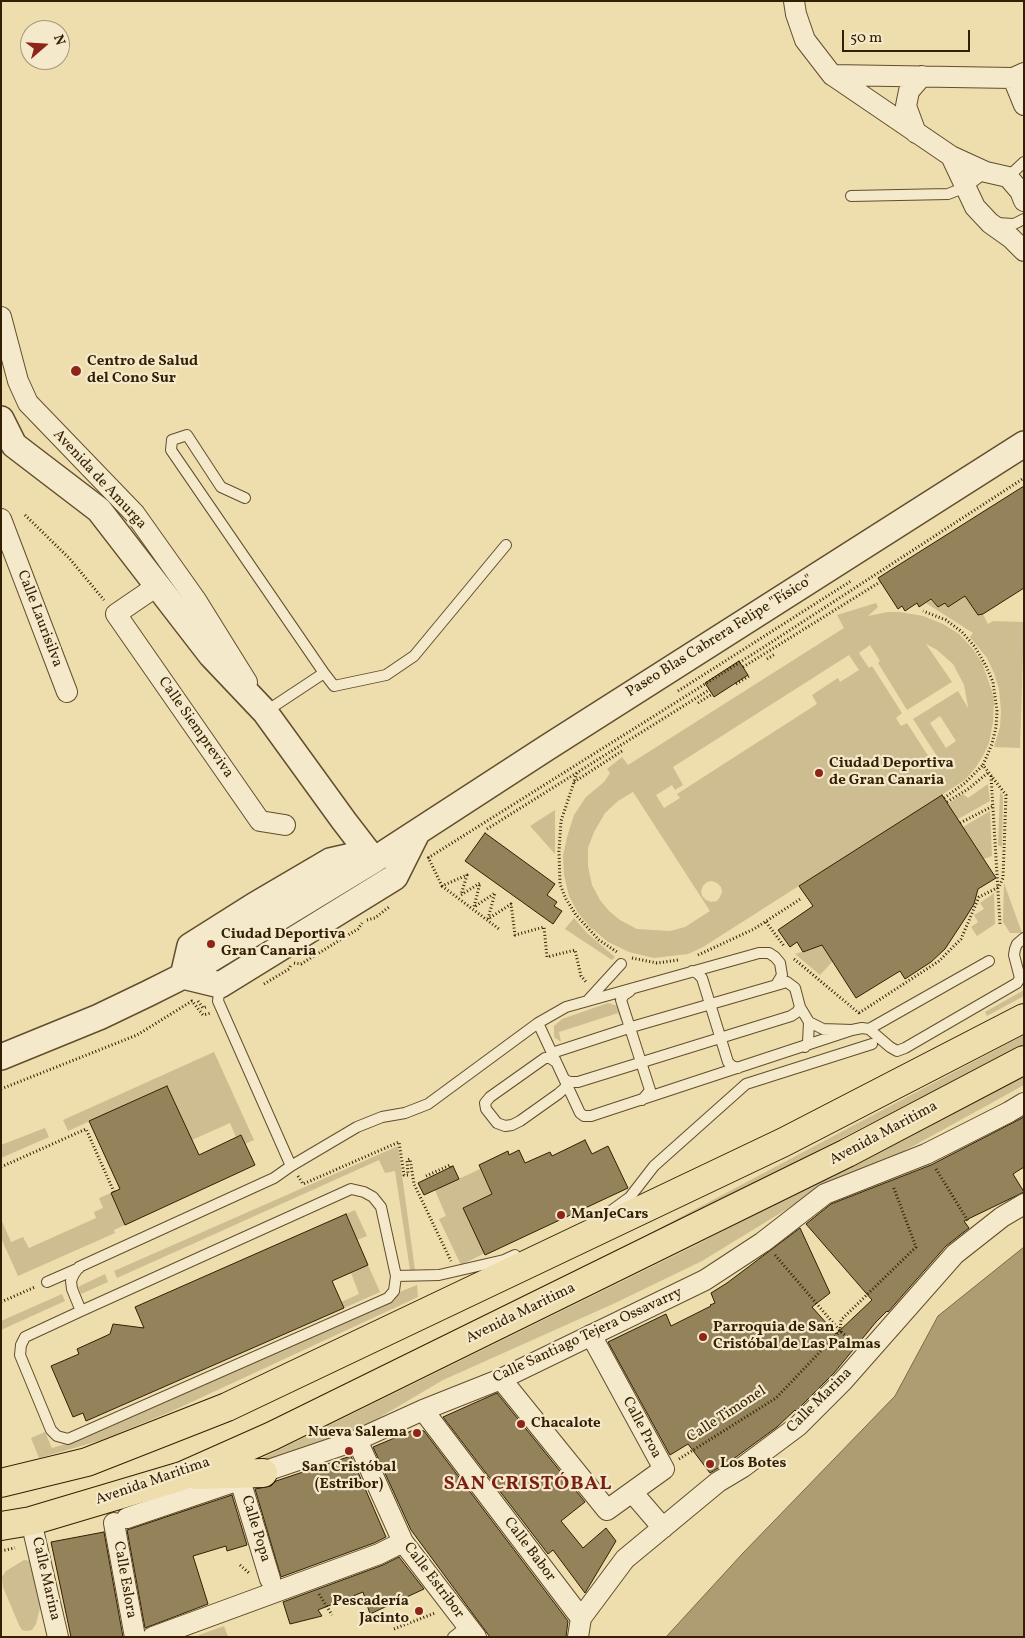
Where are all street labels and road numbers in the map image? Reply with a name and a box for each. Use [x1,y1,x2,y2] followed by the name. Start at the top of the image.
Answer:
[48,427,150,533] street label: Avenida de Amurga
[12,568,66,670] street label: Calle Laurisilva
[623,572,817,702] street label: Paseo Blas Cabrera Felipe "Físico"
[153,674,237,782] street label: Calle Siempreviva
[827,1098,941,1170] street label: Avenida Maritima
[463,1280,579,1348] street label: Avenida Maritima
[490,1284,686,1388] street label: Calle Santiago Tejera Ossavarry
[784,1365,856,1437] street label: Calle Marina
[684,1383,770,1447] street label: Calle Timonel
[617,1394,665,1462] street label: Calle Proa
[93,1454,213,1510] street label: Avenida Maritima
[236,1493,274,1565] street label: Calle Popa
[499,1514,559,1586] street label: Calle Babor
[27,1536,63,1622] street label: Calle Marina
[108,1540,140,1620] street label: Calle Eslora
[399,1540,467,1622] street label: Calle Estribor

